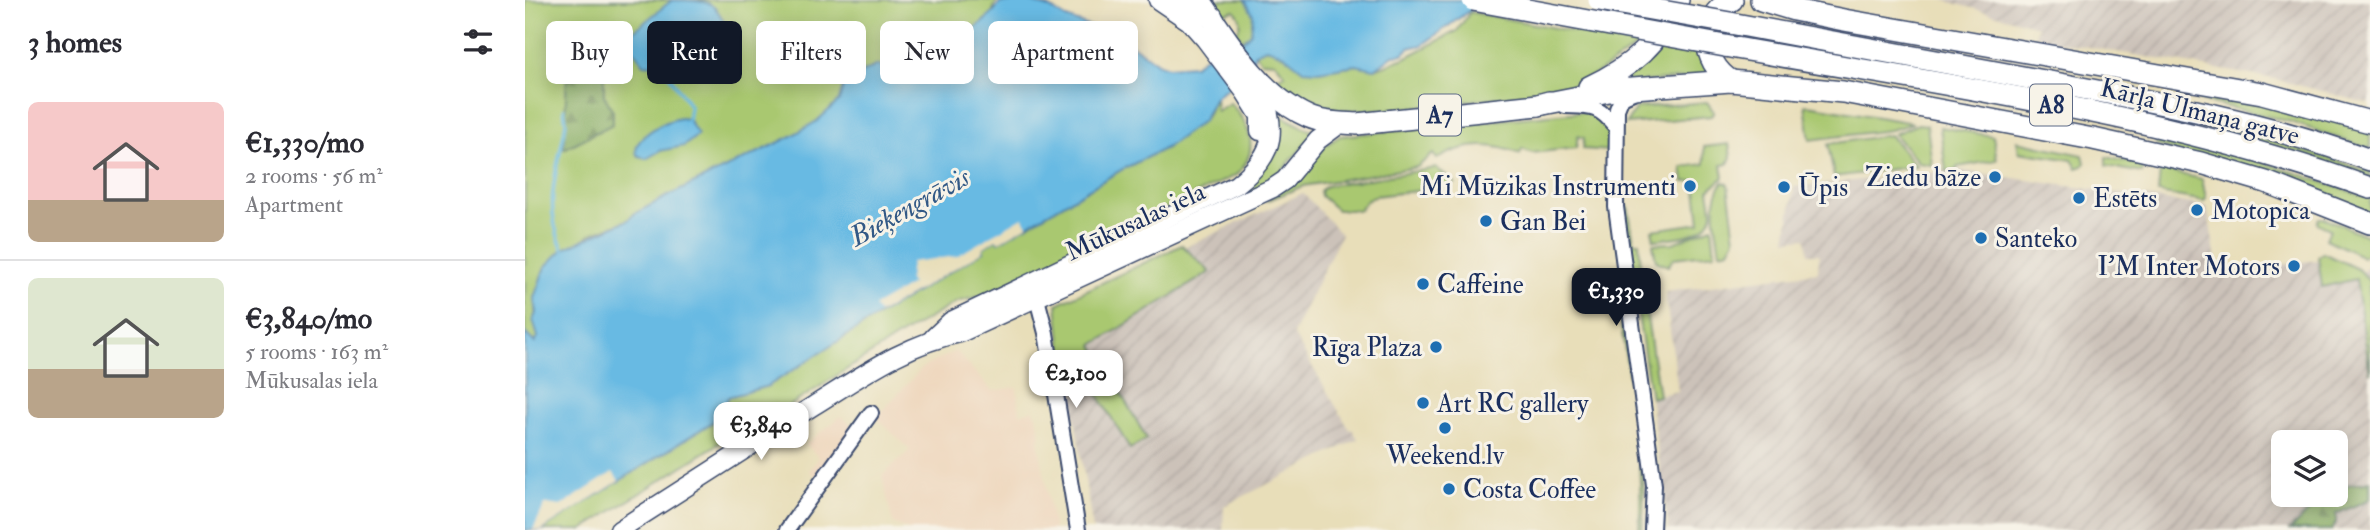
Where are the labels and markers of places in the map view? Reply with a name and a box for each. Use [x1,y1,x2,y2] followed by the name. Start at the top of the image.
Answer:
[1865,162,1981,194] place label: Ziedu bāze
[1987,169,2003,185] marker: Ziedu bāze
[1420,171,1676,203] place label: Mi Mūzikas Instrumenti
[1798,172,1848,205] place label: Ūpis
[1682,178,1698,194] marker: Mi Mūzikas Instrumenti
[1776,179,1792,195] marker: Ūpis
[2093,183,2157,215] place label: Estēts
[2071,190,2087,206] marker: Estēts
[2211,195,2310,228] place label: Motopica
[2189,202,2205,218] marker: Motopica
[1500,206,1586,238] place label: Gan Bei
[1478,213,1494,229] marker: Gan Bei
[1995,223,2077,255] place label: Santeko
[1973,230,1989,246] marker: Santeko
[2097,251,2280,283] place label: I'M Inter Motors
[2286,258,2302,274] marker: I'M Inter Motors
[1559,268,1673,328] pin: €1,330
[1437,269,1524,301] place label: Caffeine
[1415,276,1431,292] marker: Caffeine
[1312,332,1422,364] place label: Rīga Plaza
[1428,339,1444,355] marker: Rīga Plaza
[1019,350,1133,410] pin: €2,100
[1436,388,1589,420] place label: Art RC gallery
[1415,395,1431,411] marker: Art RC gallery
[704,402,818,462] pin: €3,840
[1437,420,1453,436] marker: Weekend.lv
[1385,440,1505,472] place label: Weekend.lv
[1463,474,1596,506] place label: Costa Coffee
[1441,481,1457,497] marker: Costa Coffee

